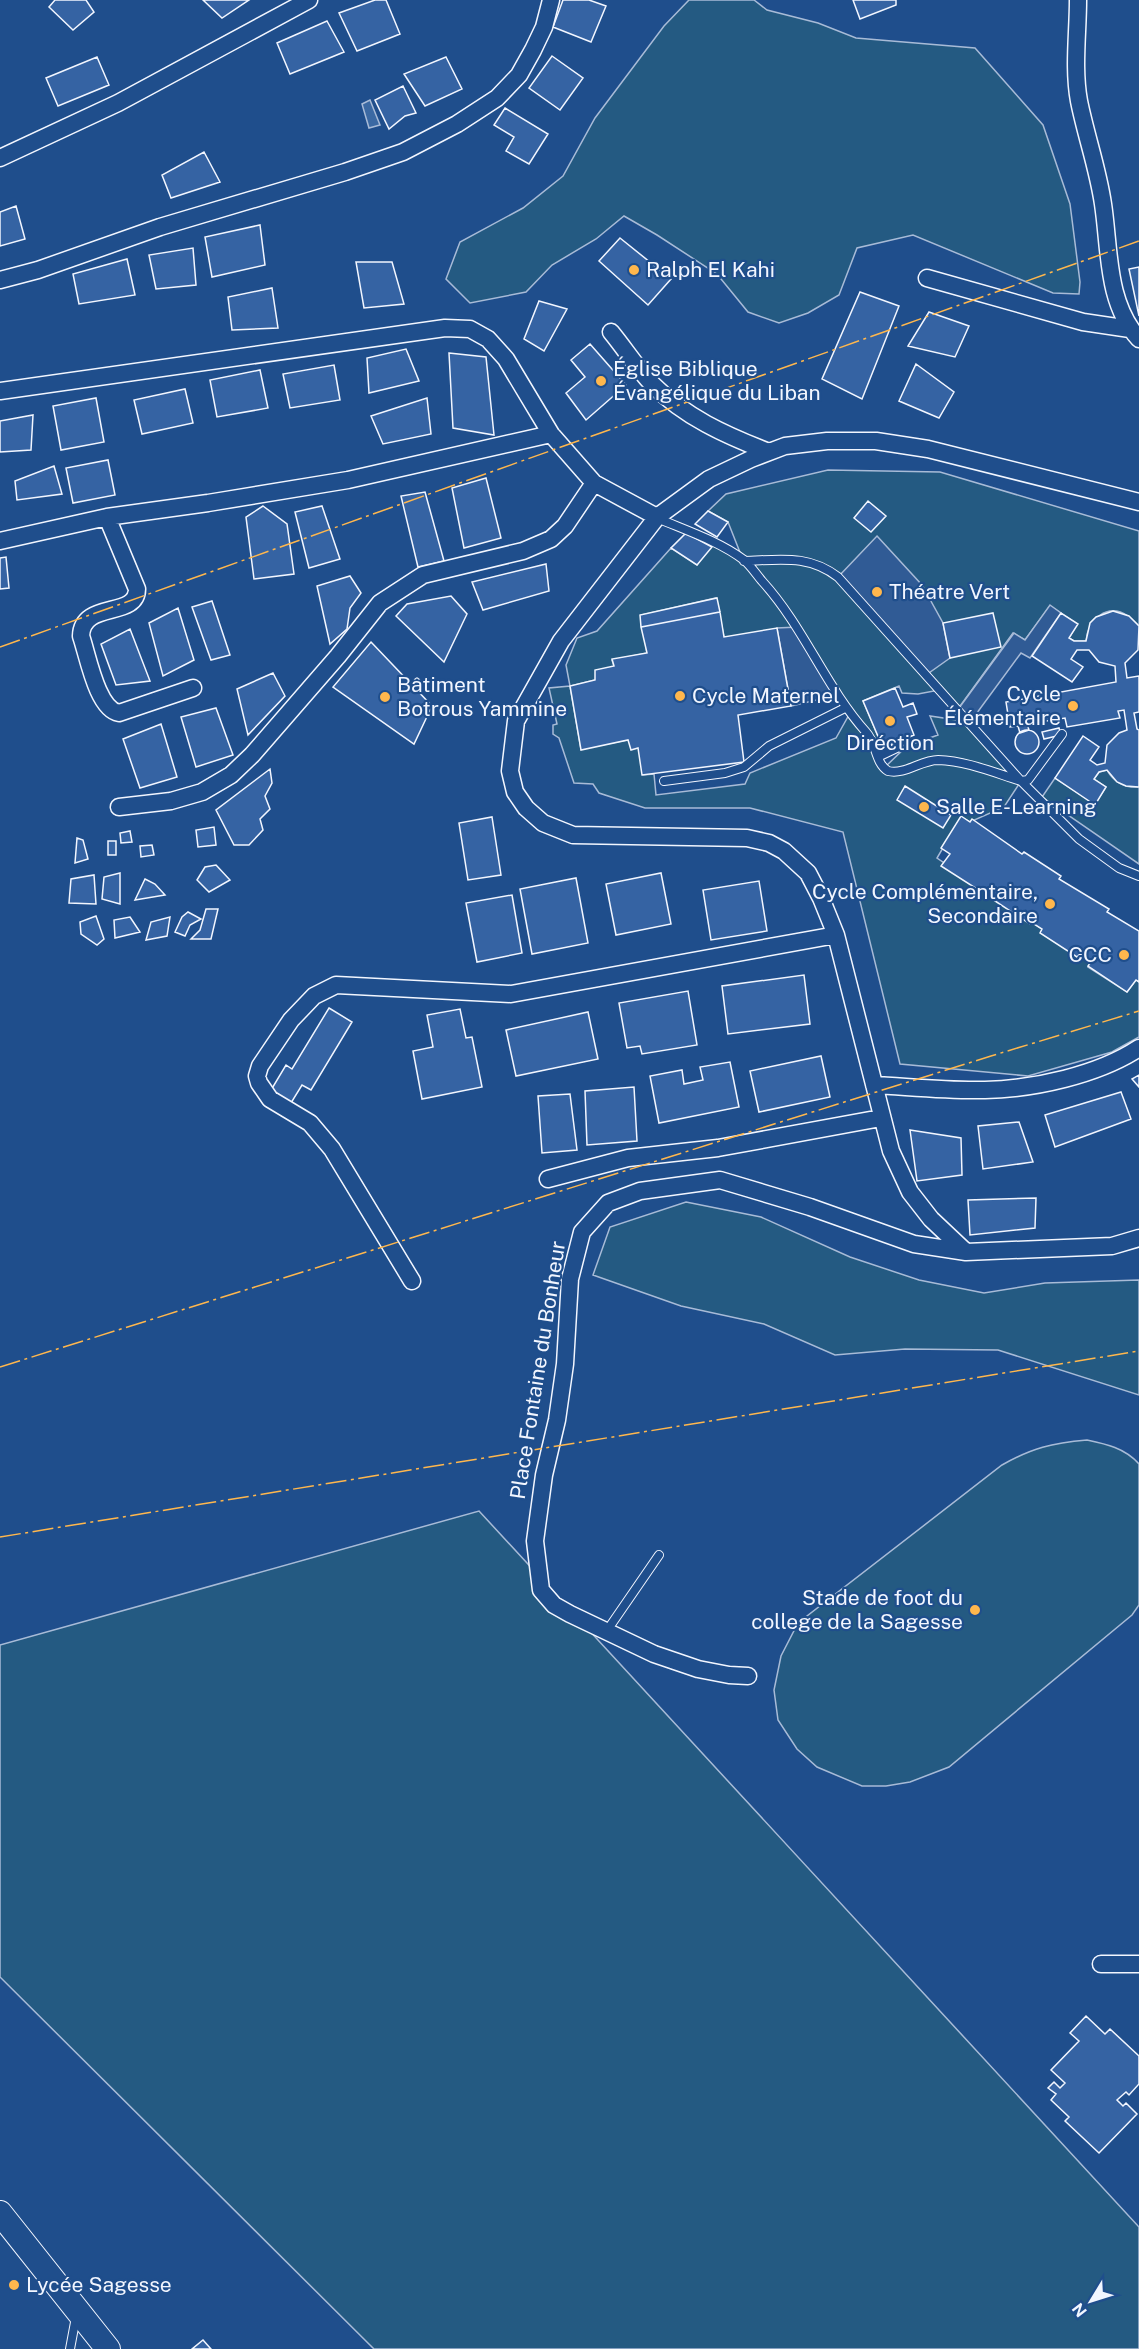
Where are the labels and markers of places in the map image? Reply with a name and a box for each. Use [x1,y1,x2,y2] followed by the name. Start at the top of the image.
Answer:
[646,257,775,282] place label: Ralph El Kahi
[627,263,641,277] marker: Ralph El Kahi
[613,356,821,405] place label: Église Biblique Évangélique du Liban
[594,374,608,388] marker: Église Biblique Évangélique du Liban
[889,579,1010,604] place label: Théatre Vert
[870,585,884,599] marker: Théatre Vert
[397,672,567,721] place label: Bâtiment Botrous Yammine
[944,681,1061,730] place label: Cycle Élémentaire
[692,683,840,708] place label: Cycle Maternel
[673,689,687,703] marker: Cycle Maternel
[378,690,392,704] marker: Bâtiment Botrous Yammine
[1066,699,1080,713] marker: Cycle Élémentaire
[883,714,897,728] marker: Diréction
[846,730,934,755] place label: Diréction
[936,794,1097,819] place label: Salle E-Learning
[917,800,931,814] marker: Salle E-Learning
[812,879,1038,928] place label: Cycle Complémentaire, Secondaire
[1043,897,1057,911] marker: Cycle Complémentaire, Secondaire
[1069,942,1112,967] place label: CCC
[1117,948,1131,962] marker: CCC
[751,1585,963,1634] place label: Stade de foot du college de la Sagesse
[968,1603,982,1617] marker: Stade de foot du college de la Sagesse
[26,2272,172,2297] place label: Lycée Sagesse
[7,2278,21,2292] marker: Lycée Sagesse

